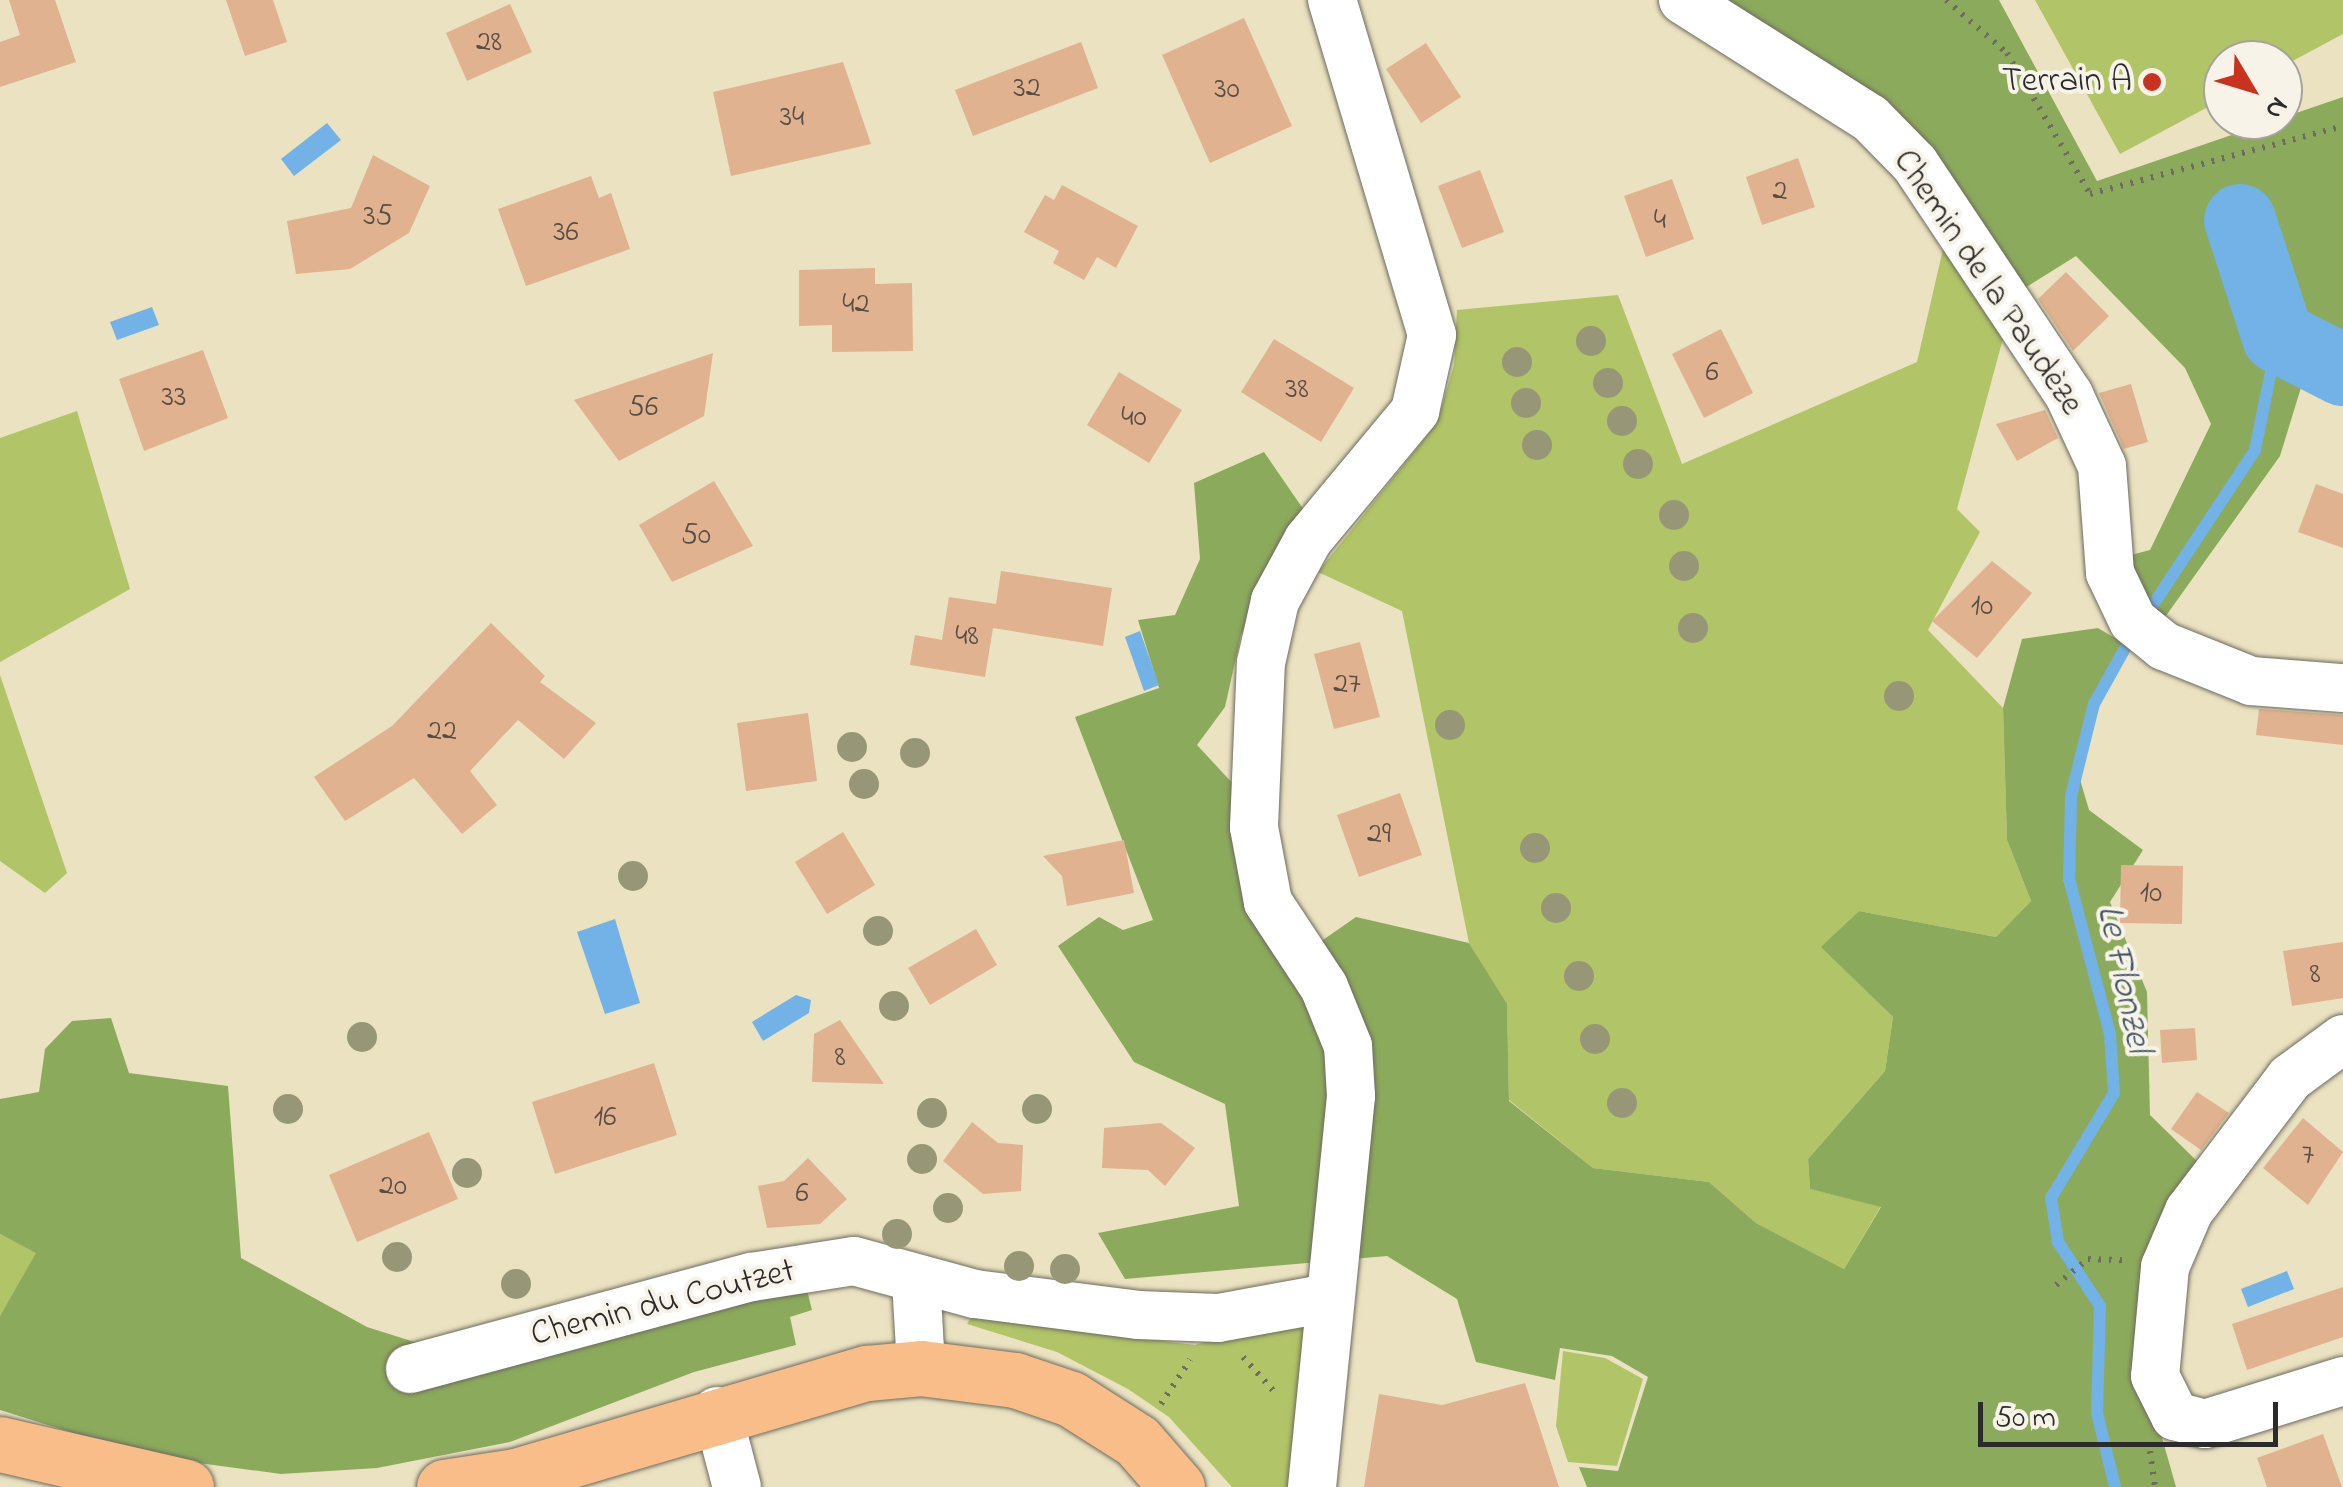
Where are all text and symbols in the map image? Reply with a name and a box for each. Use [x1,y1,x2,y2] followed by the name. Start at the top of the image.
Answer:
[476,25,502,61] house number: 28
[2203,40,2303,140] north arrow
[2002,61,2132,103] place label: Terrain A
[1013,71,1041,107] house number: 32
[2141,71,2163,93] marker: Terrain A
[1214,72,1240,108] house number: 30
[2253,87,2297,128] text: N
[780,100,804,136] house number: 34
[1883,142,2091,424] street label: Chemin de la Paudèze
[1773,174,1787,210] house number: 2
[363,199,393,235] house number: 35
[1654,203,1666,239] house number: 4
[553,215,579,251] house number: 36
[842,287,870,323] house number: 42
[1705,355,1719,391] house number: 6
[1285,372,1309,408] house number: 38
[162,380,186,416] house number: 33
[628,390,658,426] house number: 56
[1121,400,1147,436] house number: 40
[681,518,711,554] house number: 50
[1971,589,1993,625] house number: 10
[955,619,979,655] house number: 48
[1333,667,1361,703] house number: 27
[427,714,457,750] house number: 22
[1367,817,1391,853] house number: 29
[2140,876,2162,912] house number: 10
[2084,901,2160,1057] water label: Le Flonzel
[2309,957,2321,993] house number: 8
[834,1040,846,1076] house number: 8
[594,1100,616,1136] house number: 16
[2302,1138,2314,1174] house number: 7
[379,1169,407,1205] house number: 20
[795,1176,809,1212] house number: 6
[527,1251,799,1357] street label: Chemin du Coutzet
[1983,1382,2283,1444] scale bar
[1995,1397,2056,1441] text: 50 m

